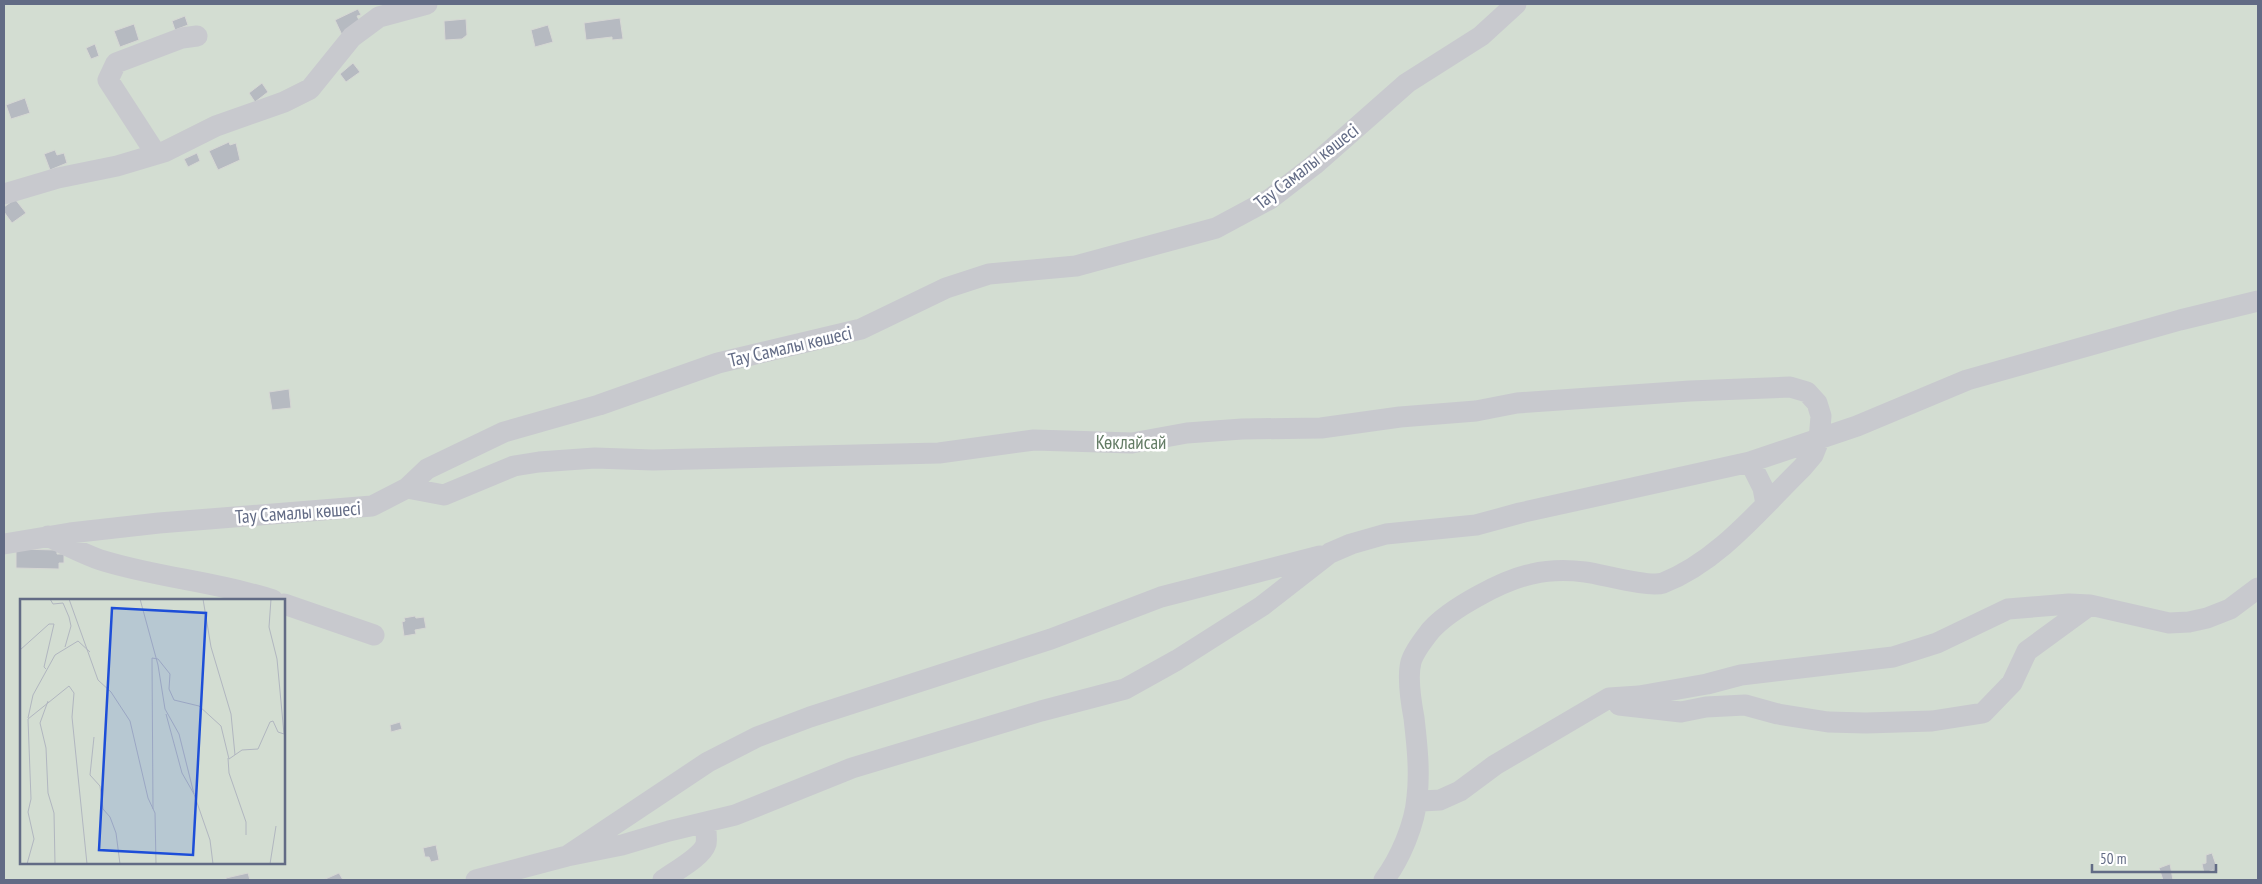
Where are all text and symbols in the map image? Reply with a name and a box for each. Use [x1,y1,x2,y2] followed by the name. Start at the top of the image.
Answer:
[1249,118,1363,214] street label: Тау Самалы көшесі
[726,320,854,372] street label: Тау Самалы көшесі
[1096,430,1166,454] park label: Көклайсай
[234,496,362,528] street label: Тау Самалы көшесі
[20,599,285,864] inset map
[2092,842,2216,874] scale bar
[2100,849,2126,868] text: 50 m

